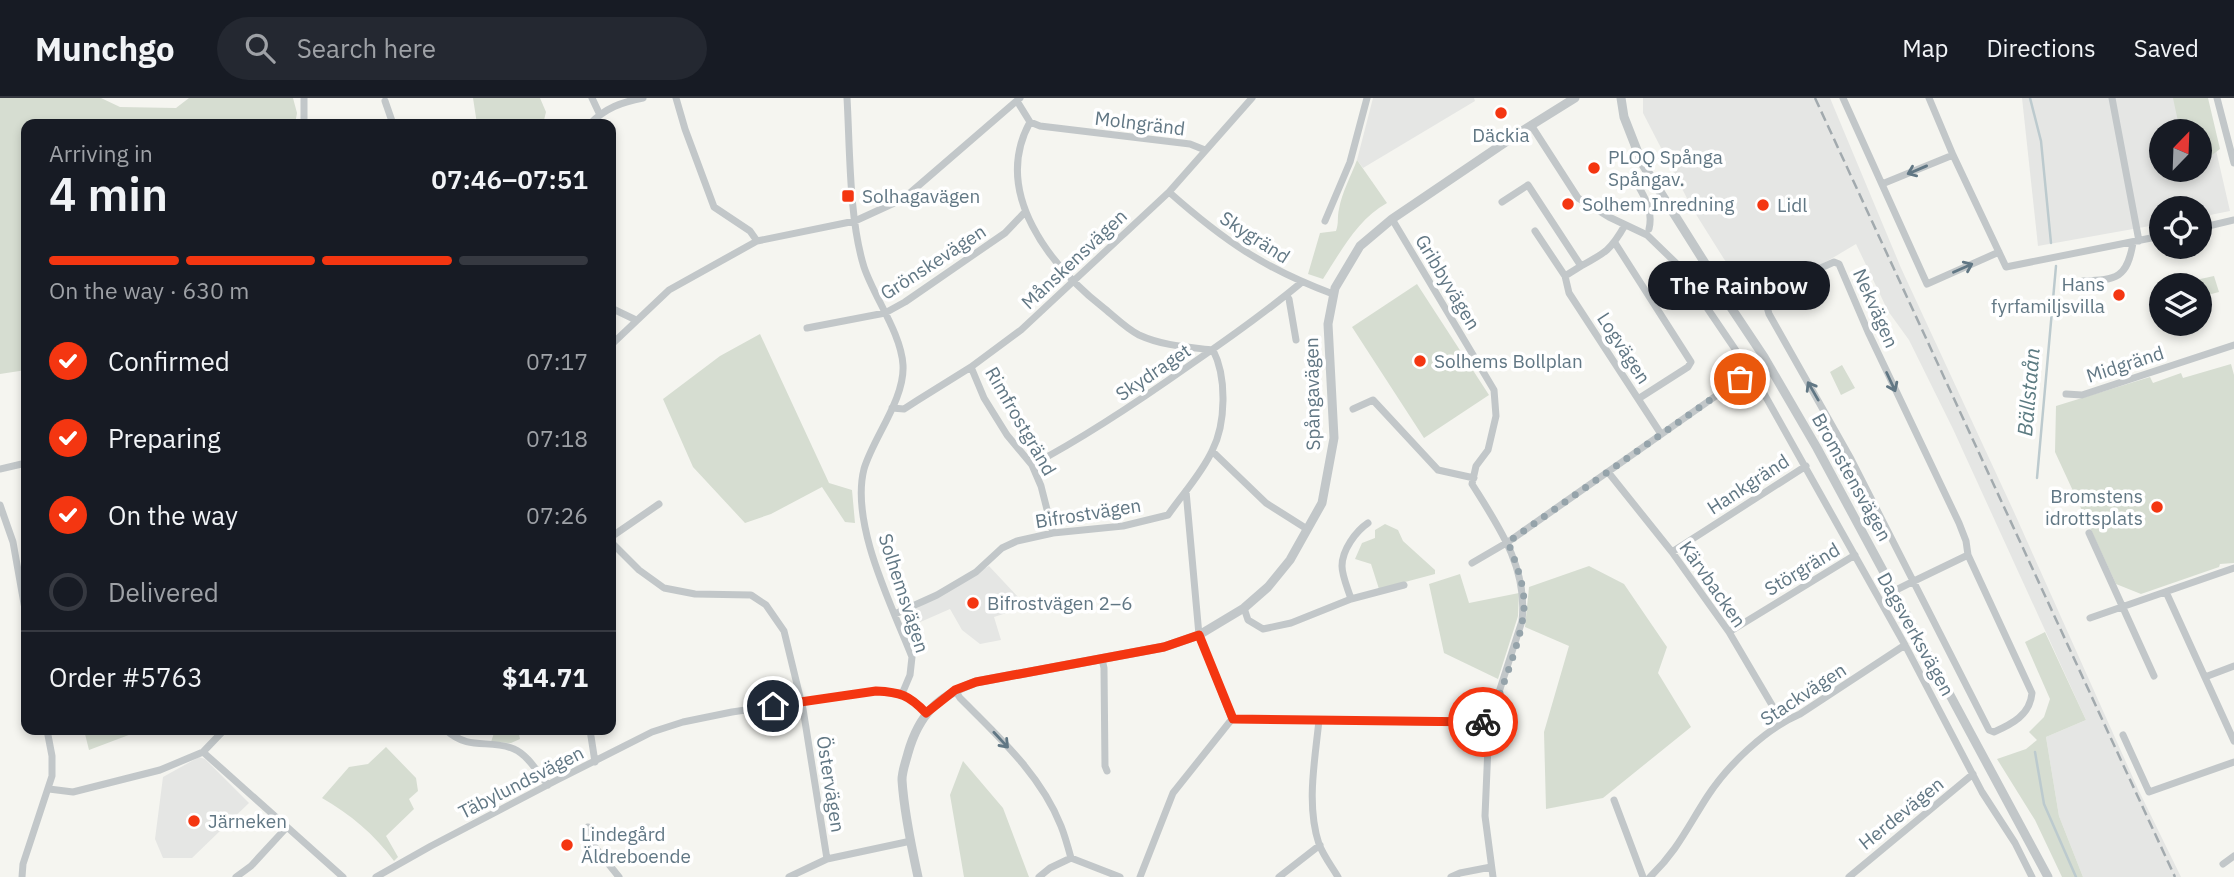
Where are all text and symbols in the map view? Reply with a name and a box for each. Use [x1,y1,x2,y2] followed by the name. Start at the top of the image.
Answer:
[217,17,707,80] search box
[35,27,175,70] text: Munchgo
[241,29,279,67] icon: search
[297,31,436,65] text: Search here
[1902,32,1948,64] text: Map
[1986,32,2096,64] text: Directions
[2134,32,2199,64] text: Saved
[1493,105,1509,121] marker: Däckia
[1093,106,1187,140] street label: Molngränd
[2149,119,2212,182] north arrow
[2149,119,2212,336] map controls
[1472,123,1530,147] place label: Däckia
[49,138,153,168] text: Arriving in
[1608,145,1723,191] place label: PLOQ Spånga Spångav.
[1586,160,1602,176] marker: PLOQ Spånga Spångav.
[431,162,588,196] text: 07:46–07:51
[49,164,168,224] text: 4 min
[1907,164,1929,177] one-way arrow
[862,184,980,208] place label: Solhagavägen
[840,188,856,204] marker: Solhagavägen
[1582,192,1734,216] place label: Solhem Inredning
[1777,193,1807,217] place label: Lidl
[1560,196,1576,212] marker: Solhem Inredning
[2149,196,2212,259] button: locate
[1755,197,1771,213] marker: Lidl
[1016,204,1132,314] street label: Månskensvägen
[1215,205,1295,269] street label: Skygränd
[876,219,990,305] street label: Grönskevägen
[1410,230,1486,334] street label: Gribbyvägen
[1649,260,1831,309] callout: The Rainbow
[1952,261,1973,274] one-way arrow
[1848,265,1904,351] street label: Nekvägen
[1670,270,1808,300] text: The Rainbow
[1991,272,2105,318] place label: Hans fyrfamiljsvilla
[2149,273,2212,336] button: layers
[49,275,249,305] text: On the way · 630 m
[2111,287,2127,303] marker: Hans fyrfamiljsvilla
[1592,308,1656,388] street label: Logvägen
[1299,337,1325,451] street label: Spångavägen
[1111,338,1195,406] street label: Skydraget
[2083,340,2167,388] street label: Midgränd
[49,342,87,380] icon: check
[108,344,230,378] text: Confirmed
[526,346,588,376] text: 07:17
[2010,346,2046,437] water label: Bällstaån
[1434,349,1583,373] place label: Solhems Bollplan
[1710,349,1770,409] pin
[1412,353,1428,369] marker: Solhems Bollplan
[1721,360,1759,398] icon: bag
[980,362,1062,480] street label: Rimfrostgränd
[1886,371,1899,392] one-way arrow
[1806,382,1820,402] one-way arrow
[1807,409,1897,545] street label: Bromstensvägen
[49,419,87,457] icon: check
[108,421,221,455] text: Preparing
[526,423,588,453] text: 07:18
[1702,449,1794,519] street label: Hankgränd
[2045,484,2143,530] place label: Bromstens idrottsplats
[1033,493,1143,533] street label: Bifrostvägen
[49,496,87,534] icon: check
[108,498,238,532] text: On the way
[2149,499,2165,515] marker: Bromstens idrottsplats
[526,500,588,530] text: 07:26
[873,530,935,656] street label: Solhemsvägen
[1674,536,1752,632] street label: Kärvbacken
[1760,537,1844,601] street label: Störgränd
[1872,568,1960,700] street label: Dagsverksvägen
[108,575,219,609] text: Delivered
[987,591,1133,615] place label: Bifrostvägen 2–6
[965,595,981,611] marker: Bifrostvägen 2–6
[1756,657,1850,731] street label: Stackvägen
[49,660,203,694] text: Order #5763
[502,660,588,694] text: $14.71
[743,676,803,736] pin
[754,687,792,725] icon: home
[1448,687,1518,757] courier
[1464,703,1502,741] icon: bike
[992,731,1009,748] one-way arrow
[812,734,850,834] street label: Östervägen
[454,740,588,824] street label: Täbylundsvägen
[1854,771,1948,855] street label: Herdevägen
[208,809,287,833] place label: Järneken
[186,813,202,829] marker: Järneken
[581,822,691,868] place label: Lindegård Äldreboende
[559,837,575,853] marker: Lindegård Äldreboende

